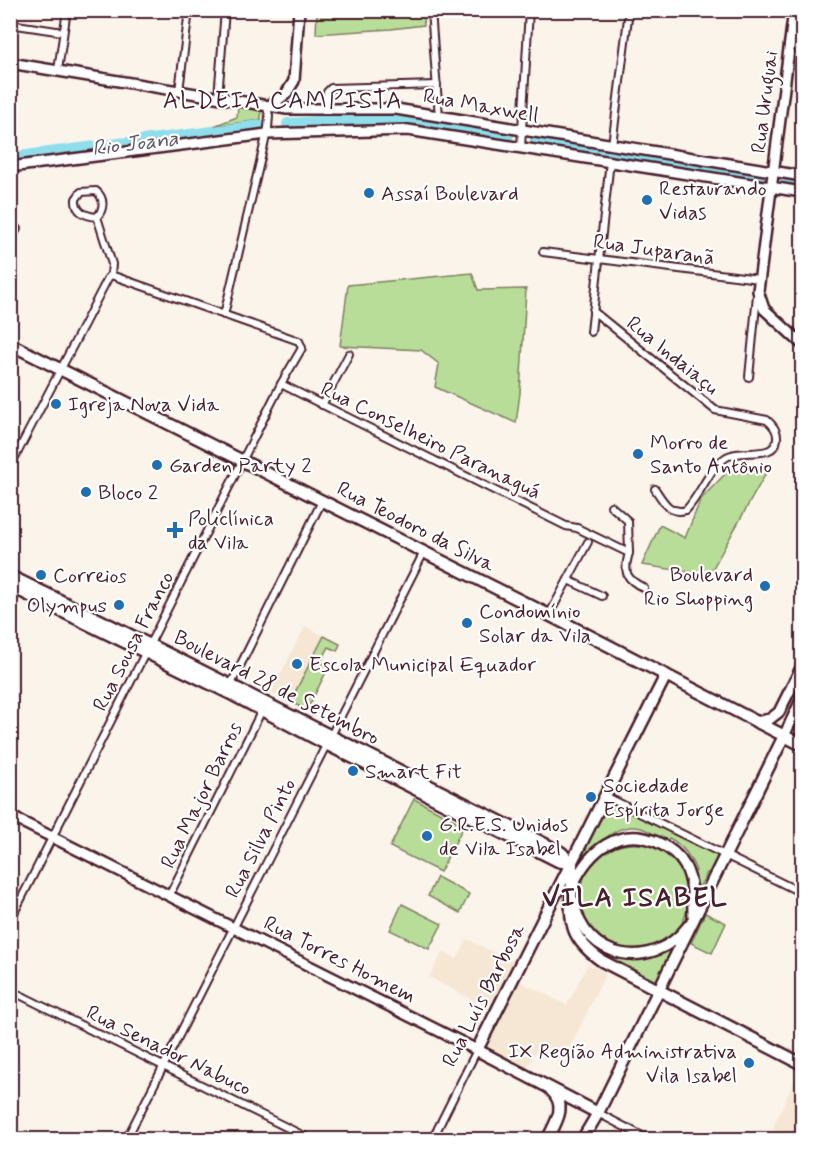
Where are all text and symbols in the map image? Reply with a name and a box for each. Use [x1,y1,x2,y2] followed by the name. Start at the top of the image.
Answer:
[745,49,787,155] street label: Rua Uruguai
[421,82,541,130] street label: Rua Maxwell
[163,86,403,117] district label: ALDEIA CAMPISTA
[91,125,180,163] water label: Rio Joana
[659,175,767,227] place label: Restaurando Vidas
[381,180,518,208] place label: Assaí Boulevard
[362,186,376,200] marker: Assaí Boulevard
[640,193,654,207] marker: Restaurando Vidas
[591,228,716,272] street label: Rua Juparanã
[620,310,724,402] street label: Rua Indaiaçu
[316,375,545,507] street label: Rua Conselheiro Paranaguá
[68,391,219,419] place label: Igreja Nova Vida
[49,397,63,411] marker: Igreja Nova Vida
[650,429,772,481] place label: Morro de Santo Antônio
[631,447,645,461] marker: Morro de Santo Antônio
[169,452,312,480] place label: Garden Party 2
[150,458,164,472] marker: Garden Party 2
[332,475,500,579] street label: Rua Teodoro da Silva
[98,479,158,507] place label: Bloco 2
[79,485,93,499] marker: Bloco 2
[188,505,274,557] place label: Policlínica da Vila
[166,521,184,539] marker: Policlínica da Vila
[644,561,753,613] place label: Boulevard Rio Shopping
[53,562,127,590] place label: Correios
[87,567,181,716] street label: Rua Sousa Franco
[34,568,48,582] marker: Correios
[758,579,772,593] marker: Boulevard Rio Shopping
[26,592,107,620] place label: Olympus
[112,598,126,612] marker: Olympus
[479,598,591,650] place label: Condomínio Solar da Vila
[460,616,474,630] marker: Condomínio Solar da Vila
[169,624,384,752] street label: Boulevard 28 de Setembro
[309,651,536,679] place label: Escola Municipal Equador
[290,657,304,671] marker: Escola Municipal Equador
[154,718,249,873] street label: Rua Major Barros
[365,758,462,786] place label: Smart Fit
[346,764,360,778] marker: Smart Fit
[603,772,724,826] place label: Sociedade Espírita Jorge
[219,774,303,903] street label: Rua Silva Pinto
[584,790,598,804] marker: Sociedade Espírita Jorge
[439,811,568,863] place label: G.R.E.S. Unidos de Vila Isabel
[420,829,434,843] marker: G.R.E.S. Unidos de Vila Isabel
[542,881,728,916] district label: VILA ISABEL
[259,909,421,1010] street label: Rua Torres Homem
[436,919,532,1072] street label: Rua Luís Barbosa
[81,999,256,1103] street label: Rua Senador Nabuco
[508,1038,737,1090] place label: IX Região Administrativa Vila Isabel
[742,1056,756,1070] marker: IX Região Administrativa Vila Isabel

